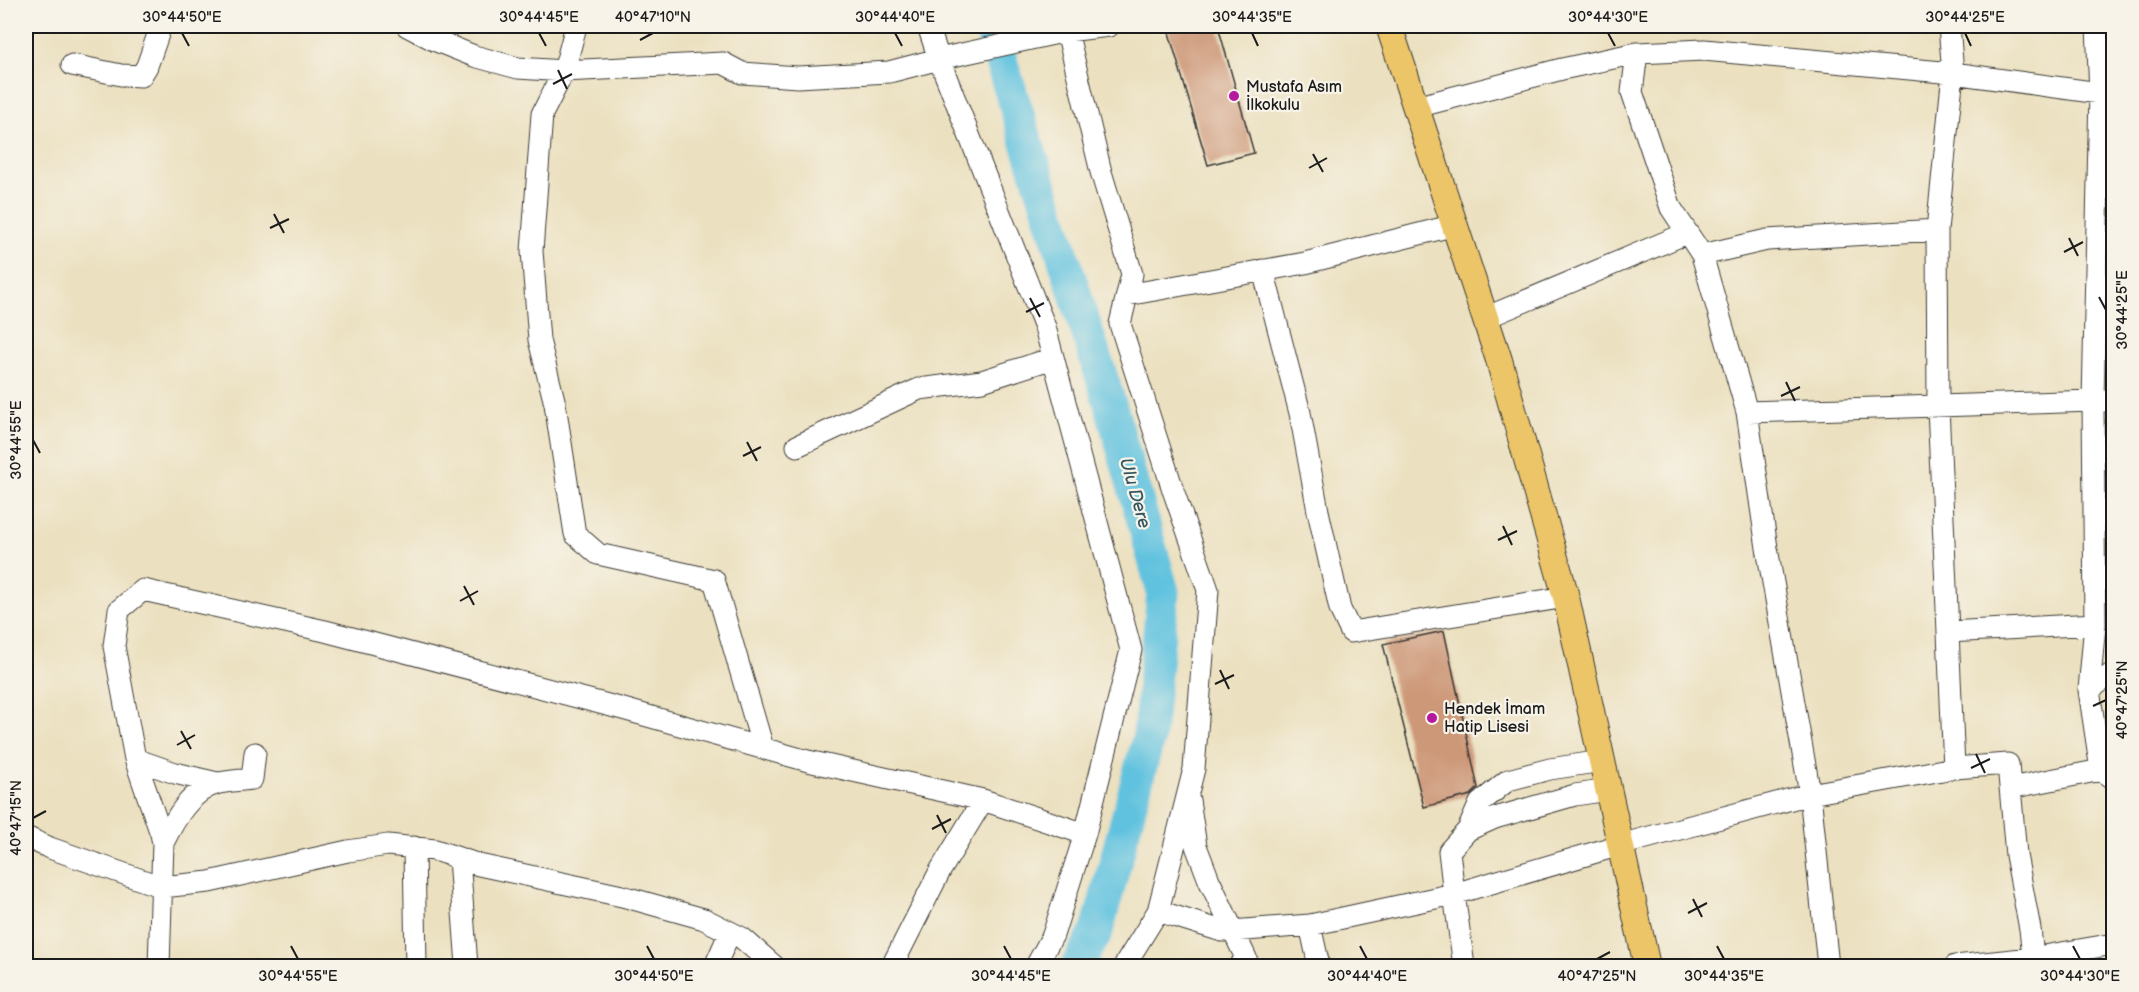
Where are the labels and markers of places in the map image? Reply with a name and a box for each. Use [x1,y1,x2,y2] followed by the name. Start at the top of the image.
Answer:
[1246,78,1342,115] place label: Mustafa Asım İlkokulu
[1227,89,1241,103] marker: Mustafa Asım İlkokulu
[1444,698,1545,737] place label: Hendek İmam Hatip Lisesi
[1425,711,1439,725] marker: Hendek İmam Hatip Lisesi

